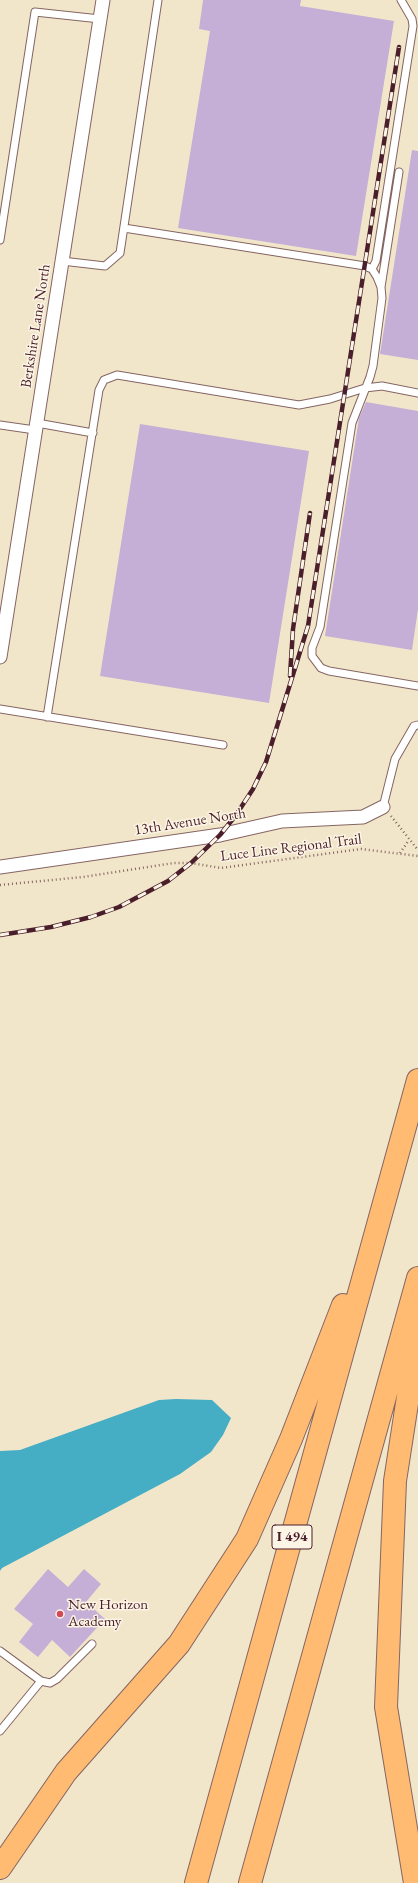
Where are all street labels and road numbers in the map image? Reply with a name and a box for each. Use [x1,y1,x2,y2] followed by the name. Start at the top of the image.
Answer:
[17,263,55,389] street label: Berkshire Lane North
[133,804,247,840] street label: 13th Avenue North
[219,830,363,866] street label: Luce Line Regional Trail
[272,1525,312,1549] road number: I 494

